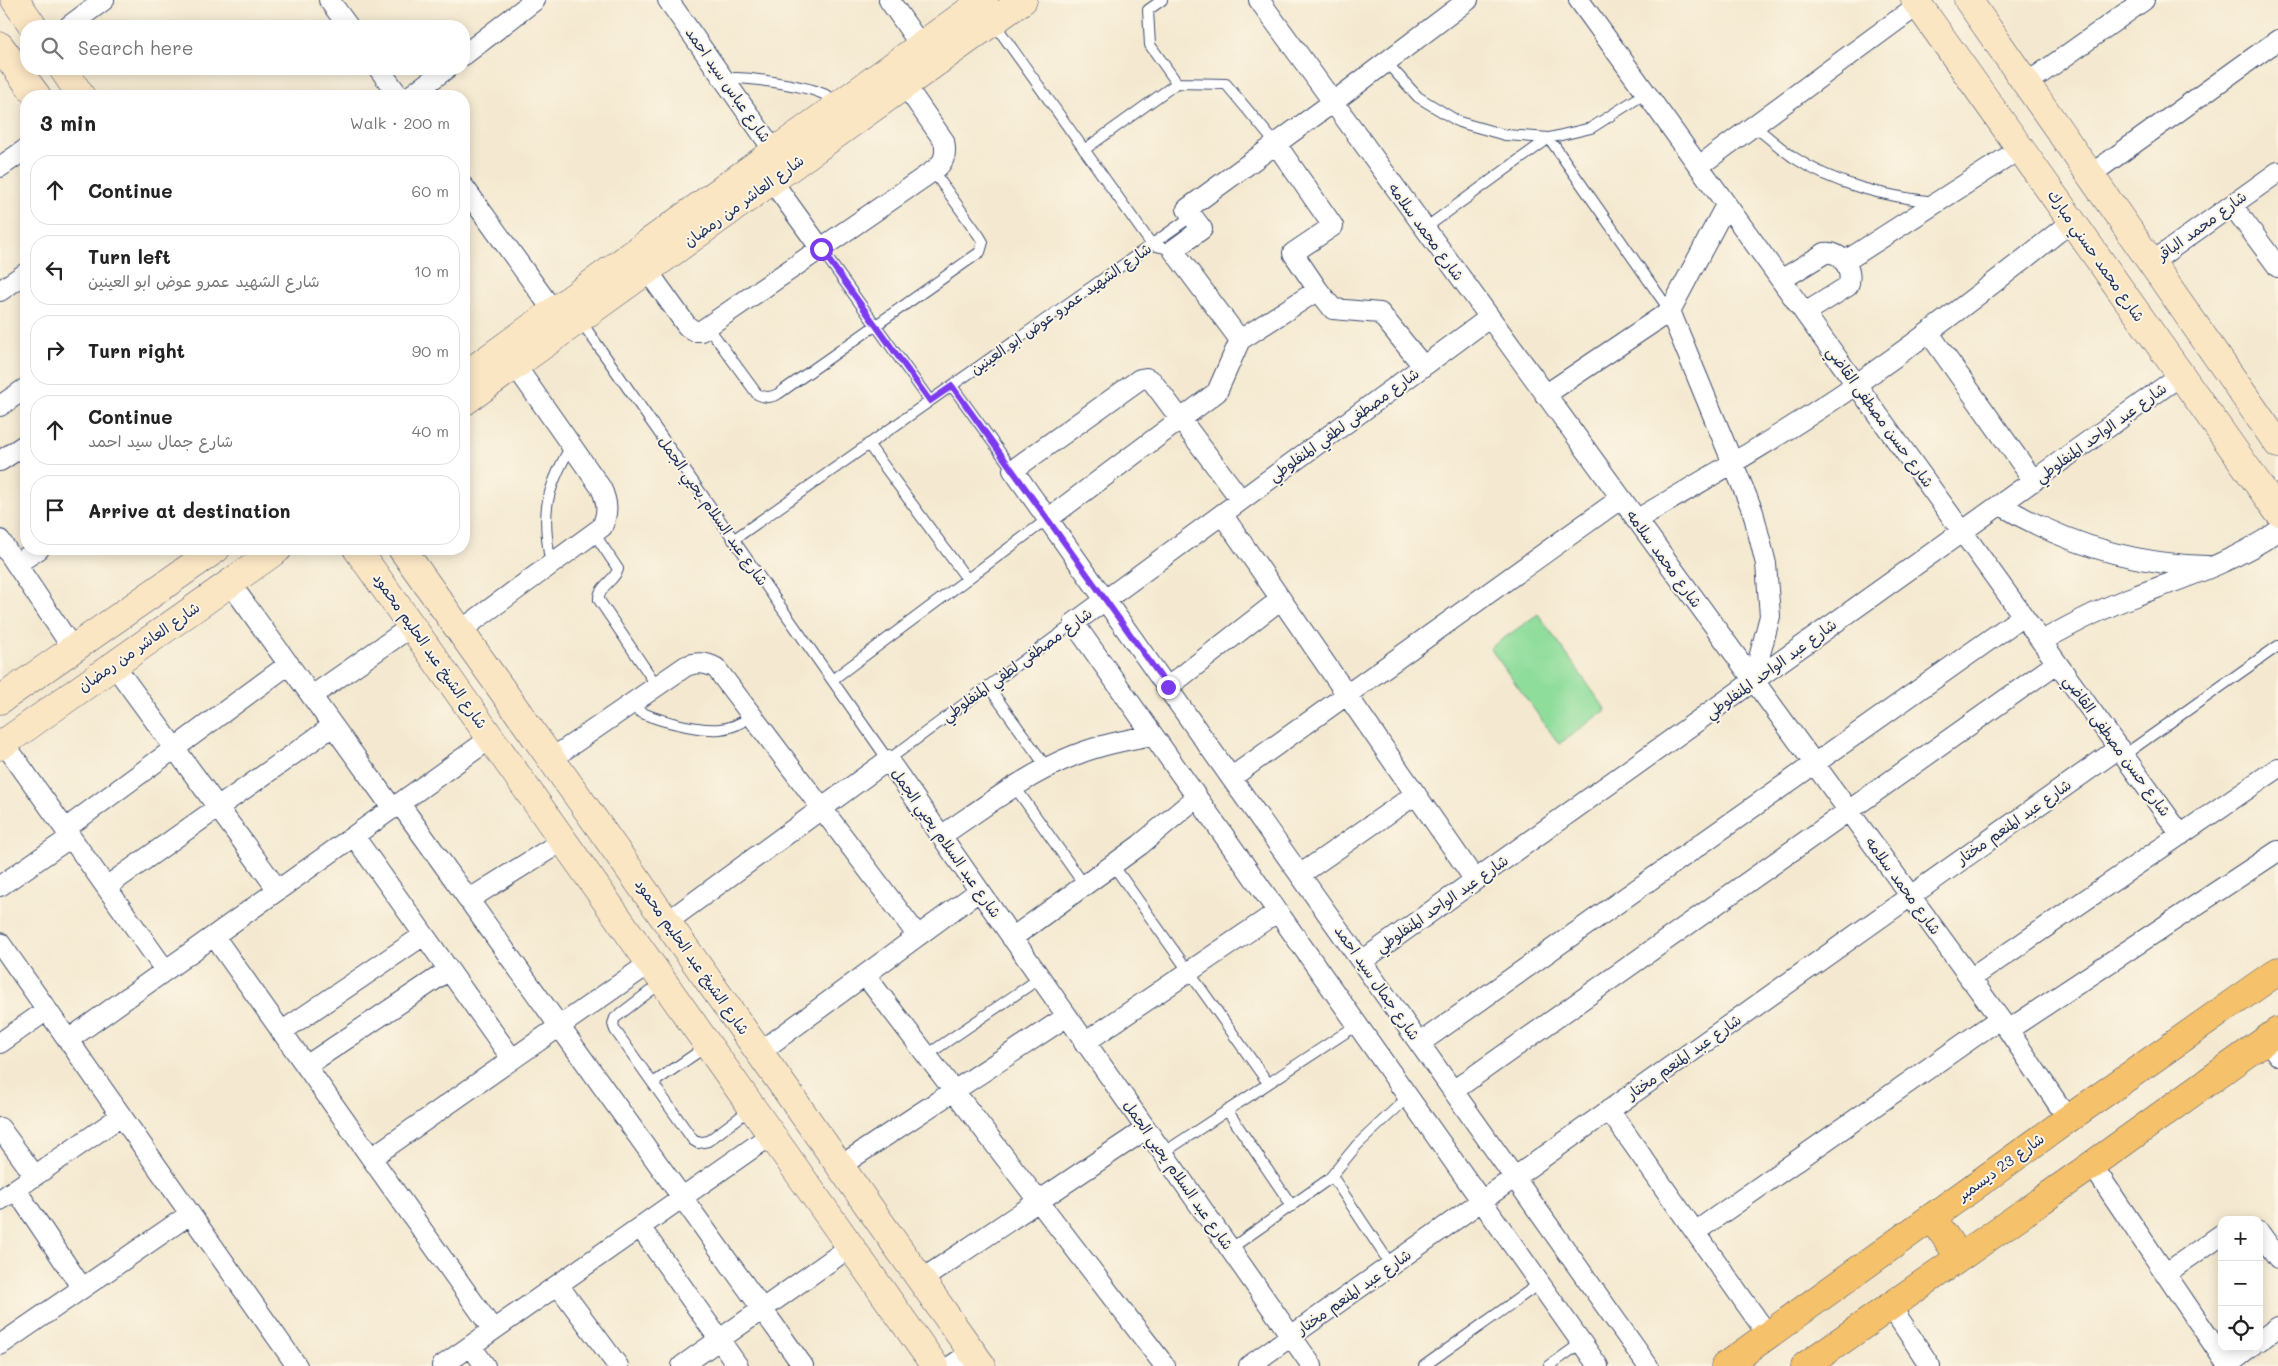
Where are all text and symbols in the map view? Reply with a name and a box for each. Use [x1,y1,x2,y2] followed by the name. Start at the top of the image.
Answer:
[20,20,470,75] search box
[681,23,776,147] street label: شارع عباس سيد احمد
[38,34,66,62] icon: search
[78,35,194,60] text: Search here
[40,109,96,136] text: 3 min
[350,112,450,133] text: Walk · 200 m
[679,150,808,251] street label: شارع العاشر من رمضان
[41,176,69,204] icon: ahead
[88,178,173,203] text: Continue
[1384,179,1469,285] street label: شارع محمد سلامه
[412,180,449,201] text: 60 m
[2041,186,2150,328] street label: شارع محمد حسني مبارك
[2151,186,2251,267] street label: شارع محمد الباقر
[810,238,833,261] route start
[966,238,1156,379] street label: شارع الشهيد عمرو عوض ابو العينين
[88,244,171,269] text: Turn left
[41,256,69,284] icon: left
[414,260,449,281] text: 10 m
[88,270,320,291] text: شارع الشهيد عمرو عوض ابو العينين
[41,336,69,364] icon: right
[88,338,185,363] text: Turn right
[412,340,449,361] text: 90 m
[1820,342,1939,493] street label: شارع حسن مصطفى القاضي
[1264,363,1425,489] street label: شارع مصطفى لطفي المنفلوطي
[2031,378,2173,490] street label: شارع عبد الواحد المنفلوطي
[88,404,173,429] text: Continue
[41,416,69,444] icon: ahead
[412,420,449,441] text: 40 m
[88,430,233,451] text: شارع جمال سيد احمد
[651,431,773,592] street label: شارع عبد السلام يحيي الجمل
[41,496,69,524] icon: arrive
[88,498,291,523] text: Arrive at destination
[1622,506,1707,612] street label: شارع محمد سلامه
[367,568,492,734] street label: شارع الشيخ عبد الحليم محمود
[74,597,204,697] street label: شارع العاشر من رمضان
[937,603,1098,729] street label: شارع مصطفى لطفي المنفلوطي
[1701,614,1843,726] street label: شارع عبد الواحد المنفلوطي
[2057,671,2176,822] street label: شارع حسن مصطفى القاضي
[1157,676,1180,699] route end
[884,763,1006,924] street label: شارع عبد السلام يحيي الجمل
[1951,774,2077,871] street label: شارع عبد المنعم مختار
[1861,833,1946,939] street label: شارع محمد سلامه
[1371,850,1514,960] street label: شارع عبد الواحد المنفلوطي
[629,874,754,1040] street label: شارع الشيخ عبد الحليم محمود
[1330,921,1425,1044] street label: شارع جمال سيد احمد
[1621,1009,1747,1106] street label: شارع عبد المنعم مختار
[1116,1095,1238,1256] street label: شارع عبد السلام يحيي الجمل
[1951,1128,2048,1206] street label: شارع 23 ديسمبر
[2218,1216,2263,1351] map controls
[2218,1216,2263,1261] button: +
[1291,1244,1417,1341] street label: شارع عبد المنعم مختار
[2218,1261,2263,1306] button: −
[2218,1306,2263,1351] button: locate

